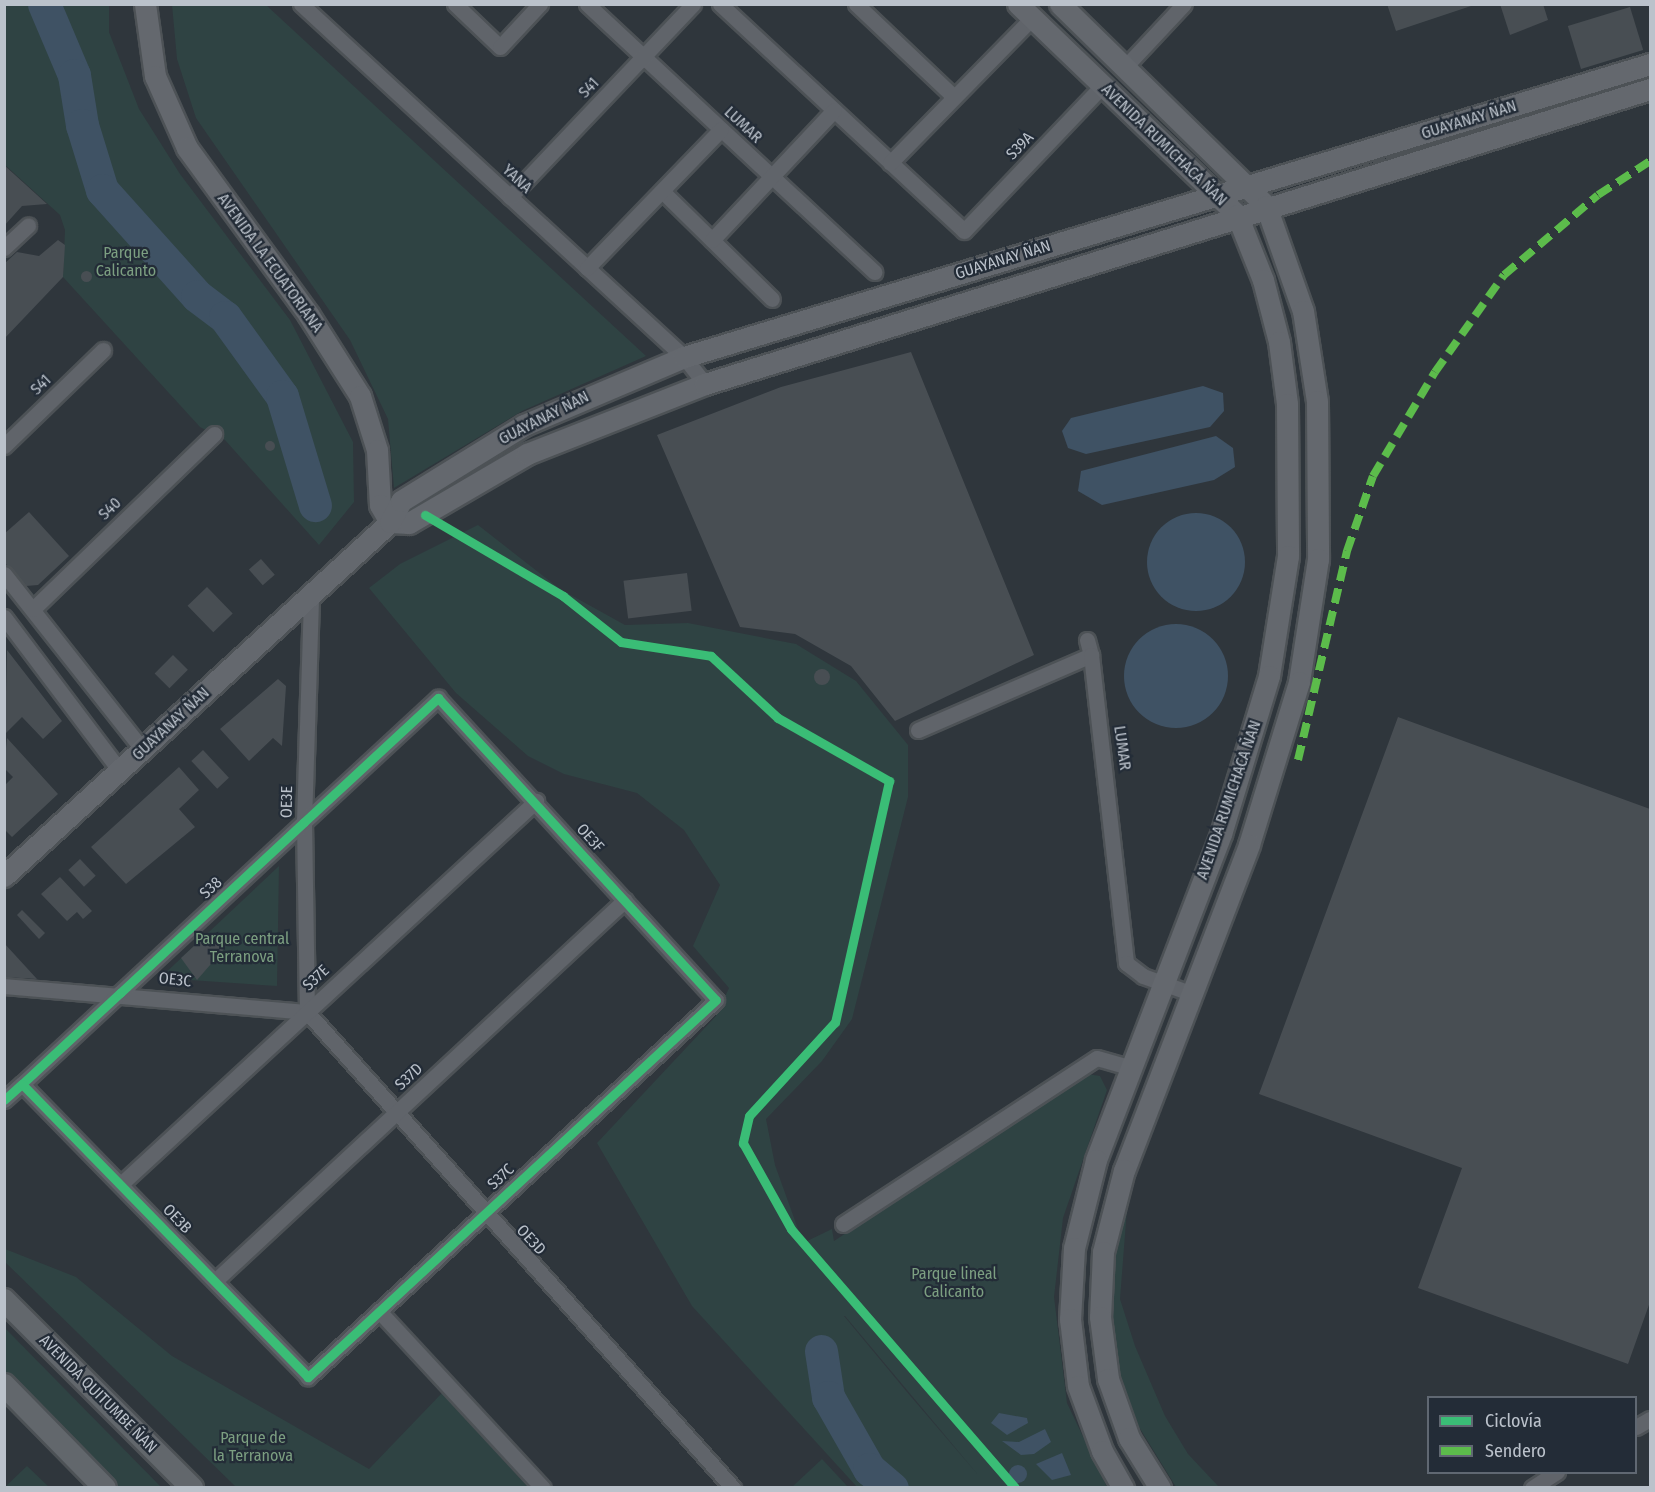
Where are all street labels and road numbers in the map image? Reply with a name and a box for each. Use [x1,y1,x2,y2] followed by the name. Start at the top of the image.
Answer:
[575,74,603,102] street label: S41
[1097,80,1231,210] street label: AVENIDA RUMICHACA ÑAN
[1419,96,1519,144] street label: GUAYANAY ÑAN
[720,103,766,147] street label: LUMAR
[1002,128,1038,164] street label: S39A
[498,160,536,198] street label: YANA
[213,190,327,336] street label: AVENIDA LA ECUATORIANA
[953,236,1053,284] street label: GUAYANAY ÑAN
[27,371,55,399] street label: S41
[496,387,592,449] street label: GUAYANAY ÑAN
[95,494,125,524] street label: S40
[128,683,214,765] street label: GUAYANAY ÑAN
[1193,718,1265,882] street label: AVENIDA RUMICHACA ÑAN
[1109,725,1135,771] street label: LUMAR
[277,786,297,818] street label: OE3E
[572,820,608,856] street label: OE3F
[196,873,226,903] street label: S38
[299,961,333,995] street label: S37E
[158,969,192,991] street label: OE3C
[391,1059,427,1095] street label: S37D
[484,1160,518,1194] street label: S37C
[158,1200,196,1238] street label: OE3B
[512,1221,550,1259] street label: OE3D
[35,1331,161,1457] street label: AVENIDA QUITUMBE ÑAN

